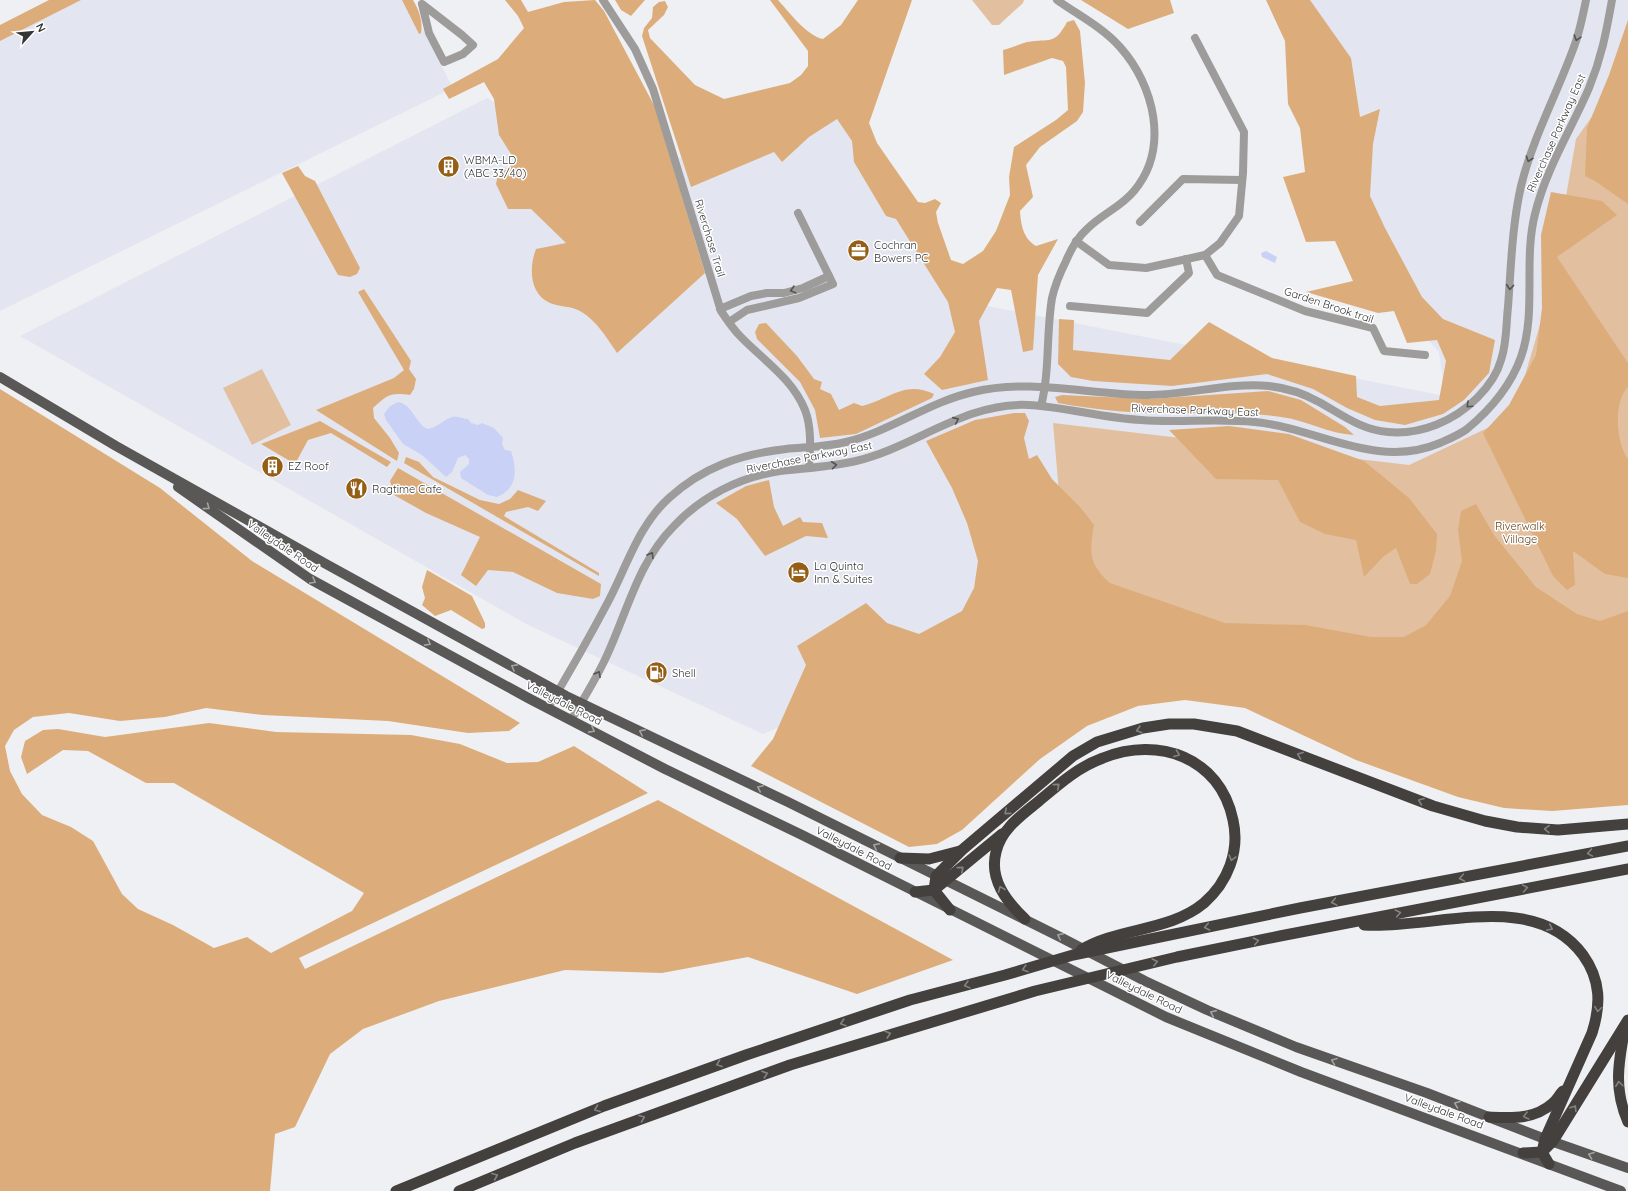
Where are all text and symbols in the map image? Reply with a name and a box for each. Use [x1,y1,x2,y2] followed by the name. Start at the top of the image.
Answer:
[12,12,52,52] north arrow
[33,21,49,34] text: N
[1573,34,1582,41] one-way arrow
[1524,71,1589,194] street label: Riverchase Parkway East
[435,153,461,179] building icon: WBMA-LD (ABC 33/40)
[464,153,526,180] place label: WBMA-LD (ABC 33/40)
[1526,155,1534,162] one-way arrow
[692,198,728,278] street label: Riverchase Trail
[846,238,872,264] office icon: Cochran Bowers PC
[874,238,928,265] place label: Cochran Bowers PC
[1282,284,1376,326] street label: Garden Brook trail
[1505,284,1514,290] one-way arrow
[790,286,796,294] one-way arrow
[1466,400,1474,408] one-way arrow
[1131,401,1259,419] street label: Riverchase Parkway East
[952,417,959,425] one-way arrow
[745,438,873,476] street label: Riverchase Parkway East
[260,453,286,479] building icon: EZ Roof
[288,459,329,473] place label: EZ Roof
[831,461,837,470] one-way arrow
[343,476,369,502] restaurant icon: Ragtime Cafe
[372,482,442,496] place label: Ragtime Cafe
[202,502,209,509] one-way arrow
[245,517,321,575] street label: Valleydale Road
[1495,519,1545,546] park label: Riverwalk Village
[646,552,653,559] one-way arrow
[785,559,811,585] hotel icon: La Quinta Inn & Suites
[814,559,873,586] place label: La Quinta Inn & Suites
[309,576,316,583] one-way arrow
[423,638,431,645] one-way arrow
[644,660,670,686] fuel station icon: Shell
[511,664,519,671] one-way arrow
[672,666,696,680] place label: Shell
[593,671,601,678] one-way arrow
[524,678,604,728] street label: Valleydale Road
[1135,725,1142,734] one-way arrow
[587,726,595,733] one-way arrow
[639,729,647,737] one-way arrow
[1174,749,1181,757] one-way arrow
[1296,751,1303,759] one-way arrow
[1052,783,1060,790] one-way arrow
[757,785,764,793] one-way arrow
[1418,797,1425,805] one-way arrow
[1004,808,1011,815] one-way arrow
[814,823,894,873] street label: Valleydale Road
[1544,825,1550,833] one-way arrow
[873,843,881,851] one-way arrow
[1587,849,1593,857] one-way arrow
[1228,855,1237,862] one-way arrow
[956,867,963,874] one-way arrow
[1459,873,1465,881] one-way arrow
[1522,884,1528,893] one-way arrow
[997,885,1005,892] one-way arrow
[1331,897,1337,906] one-way arrow
[1395,910,1401,918] one-way arrow
[1204,922,1210,931] one-way arrow
[1546,923,1554,931] one-way arrow
[1056,934,1064,941] one-way arrow
[1253,937,1260,945] one-way arrow
[1152,959,1158,967] one-way arrow
[1021,964,1028,973] one-way arrow
[1103,967,1185,1017] street label: Valleydale Road
[964,981,970,989] one-way arrow
[1594,1006,1603,1012] one-way arrow
[1210,1010,1218,1018] one-way arrow
[839,1019,846,1027] one-way arrow
[885,1030,892,1039] one-way arrow
[1331,1057,1338,1065] one-way arrow
[716,1060,723,1068] one-way arrow
[761,1070,768,1079] one-way arrow
[1615,1081,1624,1087] one-way arrow
[1402,1090,1486,1132] street label: Valleydale Road
[1453,1101,1460,1109] one-way arrow
[594,1104,601,1112] one-way arrow
[1569,1105,1577,1112] one-way arrow
[1522,1112,1529,1120] one-way arrow
[639,1114,646,1122] one-way arrow
[1588,1152,1595,1160] one-way arrow
[492,1172,499,1180] one-way arrow

